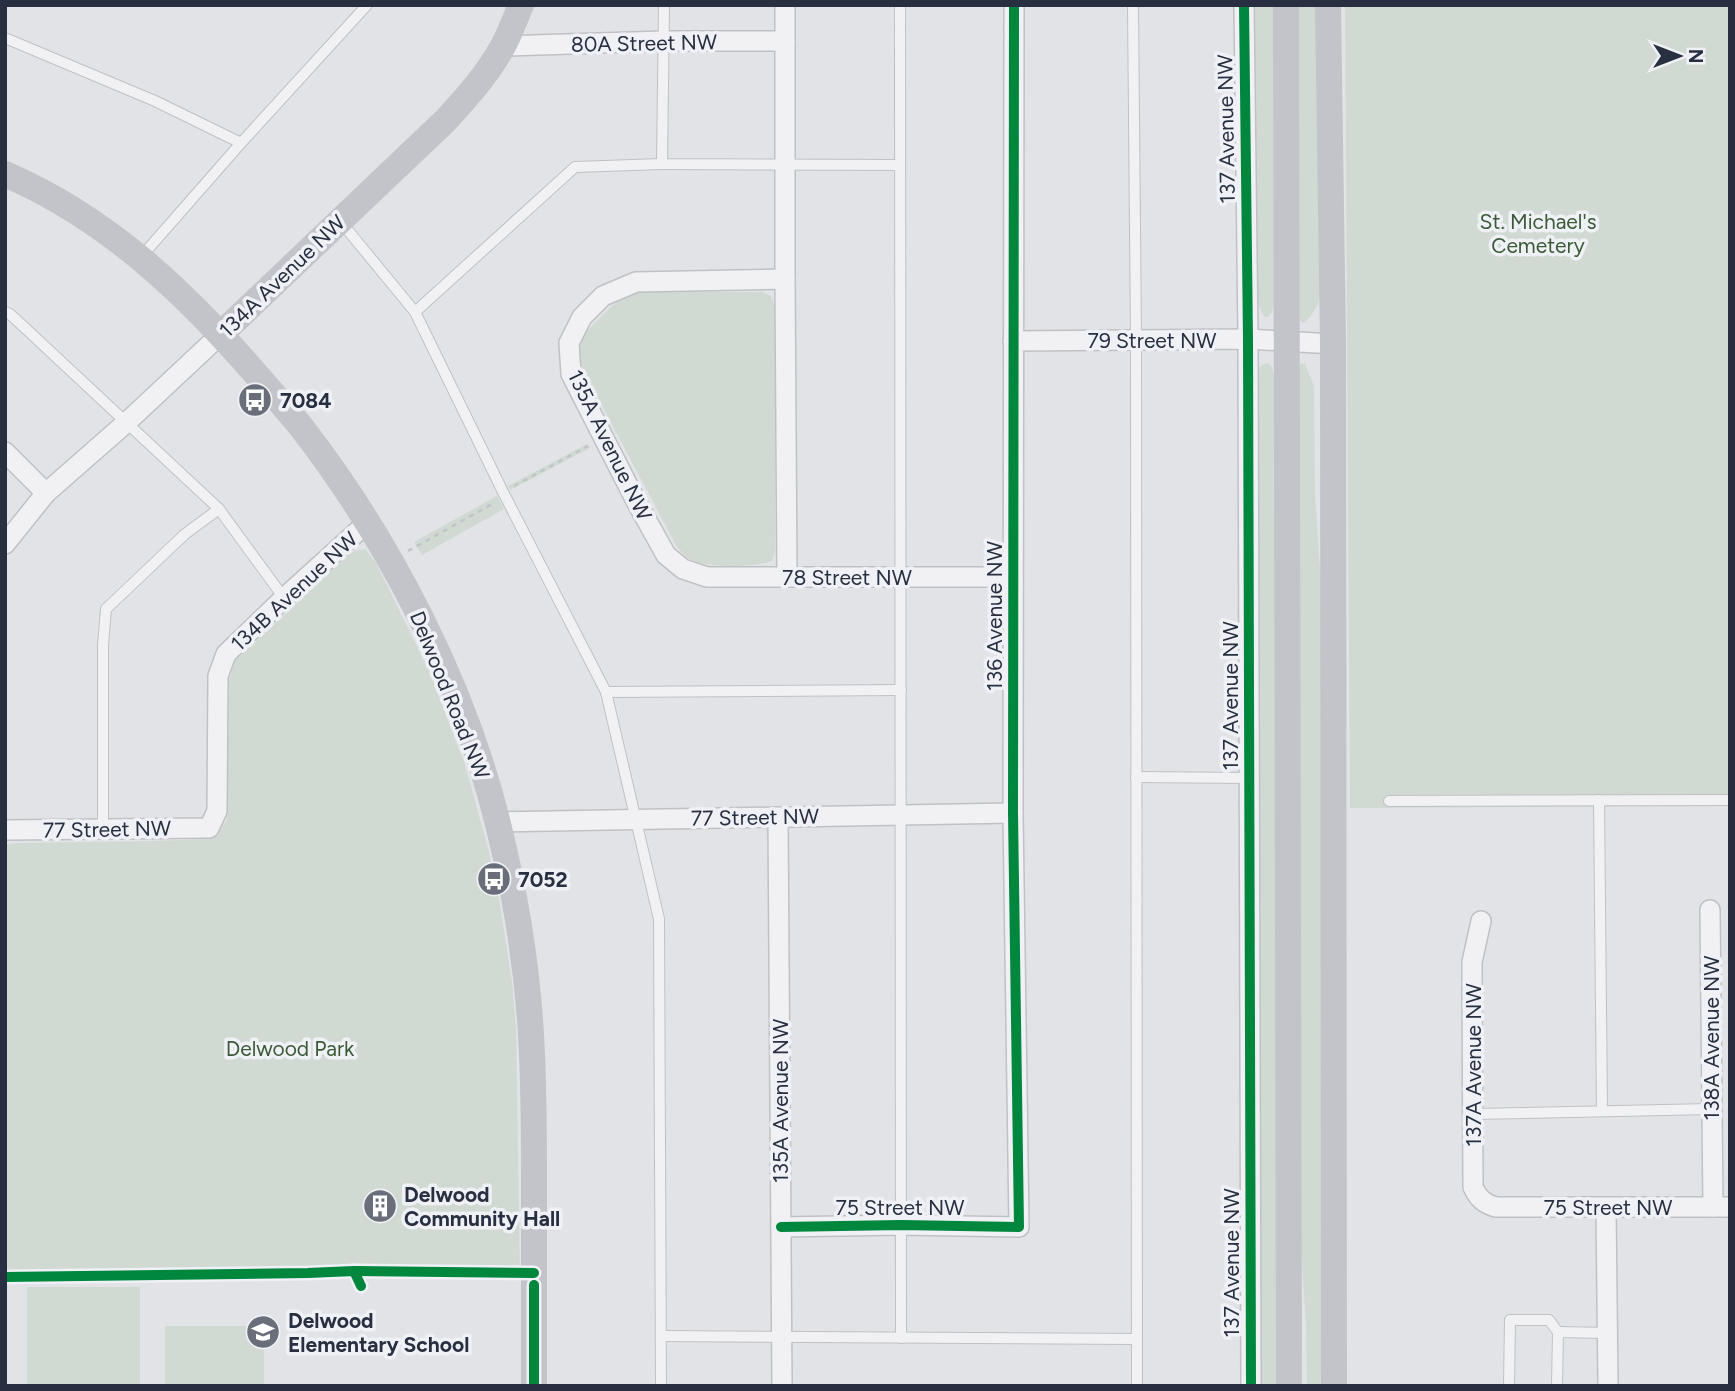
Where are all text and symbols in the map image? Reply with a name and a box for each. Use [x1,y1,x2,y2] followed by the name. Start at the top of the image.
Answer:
[1644,21,1714,91] north arrow
[571,29,717,57] street label: 80A Street NW
[1684,49,1707,63] text: N
[1212,54,1240,204] street label: 137 Avenue NW
[1480,209,1596,258] park label: St. Michael's Cemetery
[214,210,350,342] street label: 134A Avenue NW
[1088,328,1216,353] street label: 79 Street NW
[563,366,657,524] street label: 135A Avenue NW
[236,381,274,419] bus stop icon: 7084
[280,388,331,413] place label: 7084
[226,526,362,656] street label: 134B Avenue NW
[982,541,1007,691] street label: 136 Avenue NW
[782,565,912,590] street label: 78 Street NW
[405,608,495,782] street label: Delwood Road NW
[1218,621,1243,771] street label: 137 Avenue NW
[691,803,819,831] street label: 77 Street NW
[43,815,171,843] street label: 77 Street NW
[475,860,513,898] bus stop icon: 7052
[518,867,568,892] place label: 7052
[1699,955,1724,1121] street label: 138A Avenue NW
[1461,983,1486,1147] street label: 137A Avenue NW
[768,1019,793,1183] street label: 135A Avenue NW
[226,1036,355,1061] park label: Delwood Park
[404,1182,560,1231] place label: Delwood Community Hall
[361,1187,399,1225] building icon: Delwood Community Hall
[1219,1188,1244,1338] street label: 137 Avenue NW
[836,1195,964,1220] street label: 75 Street NW
[1544,1195,1672,1220] street label: 75 Street NW
[288,1308,469,1357] place label: Delwood Elementary School
[244,1313,282,1351] school or university icon: Delwood Elementary School

